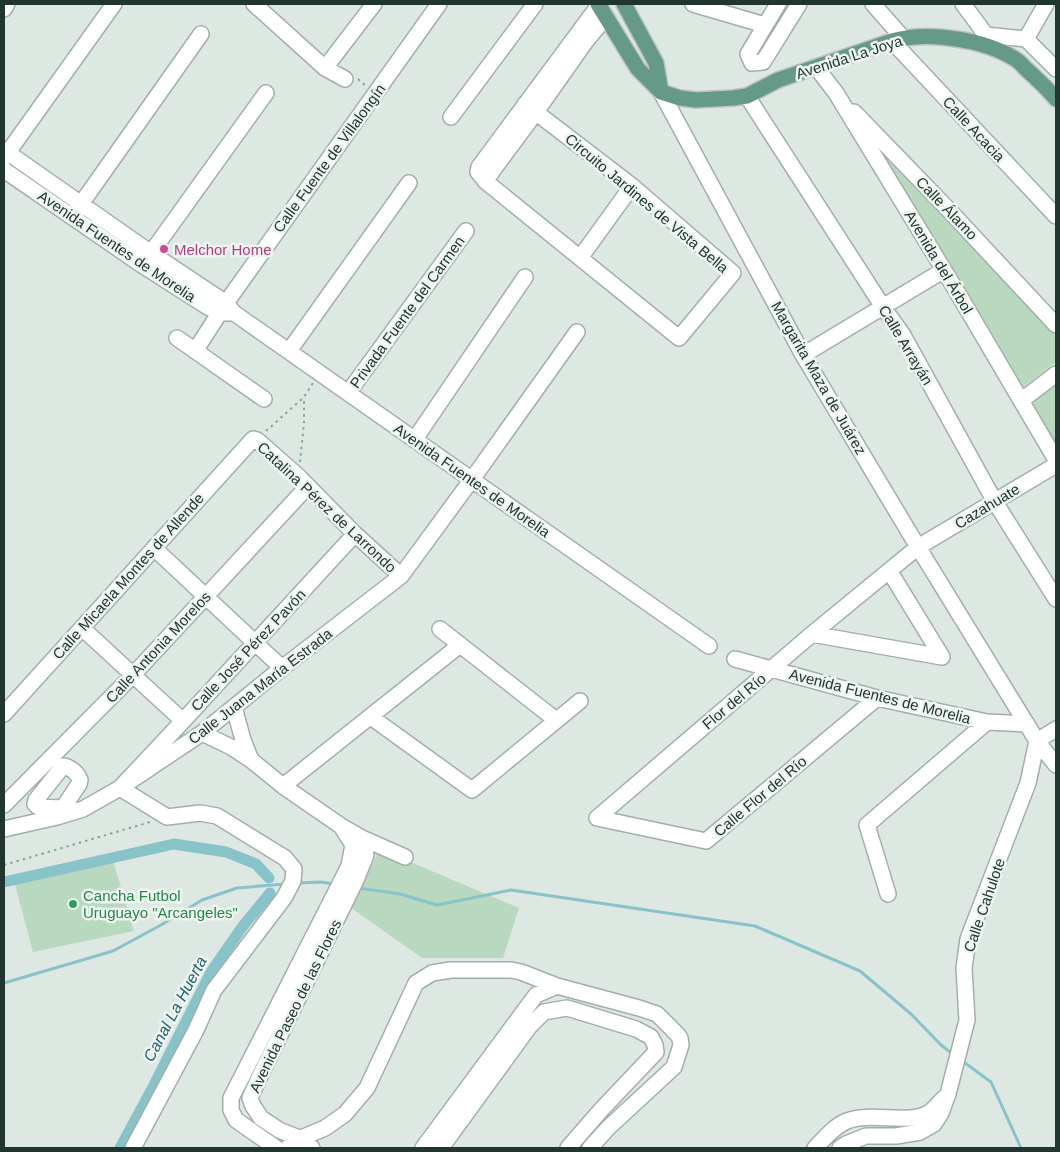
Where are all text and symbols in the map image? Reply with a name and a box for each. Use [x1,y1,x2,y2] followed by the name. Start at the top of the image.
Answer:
[794,32,905,82] street label: Avenida La Joya
[270,81,388,235] street label: Calle Fuente de Villalongín
[940,93,1009,165] street label: Calle Acacia
[562,130,732,277] street label: Circuito Jardines de Vista Bella
[913,173,981,243] street label: Calle Álamo
[35,187,200,306] street label: Avenida Fuentes de Morelia
[902,207,976,317] street label: Avenida del Árbol
[346,233,468,391] street label: Privada Fuente del Carmen
[174,241,272,258] place label: Melchor Home
[158,243,170,255] marker: Melchor Home
[768,298,870,458] street label: Margarita Maza de Juárez
[876,302,936,388] street label: Calle Arrayán
[391,420,554,541] street label: Avenida Fuentes de Morelia
[254,438,400,576] street label: Catalina Pérez de Larrondo
[952,480,1022,532] street label: Cazahuate
[49,489,207,663] street label: Calle Micaela Montes de Allende
[187,586,309,714] street label: Calle José Pérez Pavón
[102,588,214,706] street label: Calle Antonia Morelos
[185,624,336,747] street label: Calle Juana María Estrada
[787,665,973,727] street label: Avenida Fuentes de Morelia
[699,670,769,732] street label: Flor del Río
[710,752,810,840] street label: Calle Flor del Río
[960,856,1008,954] street label: Calle Cahulote
[83,887,238,921] place label: Cancha Futbol Uruguayo "Arcangeles"
[67,898,79,910] marker: Cancha Futbol Uruguayo "Arcangeles"
[246,917,344,1095] street label: Avenida Paseo de las Flores
[140,953,210,1064] water label: Canal La Huerta

